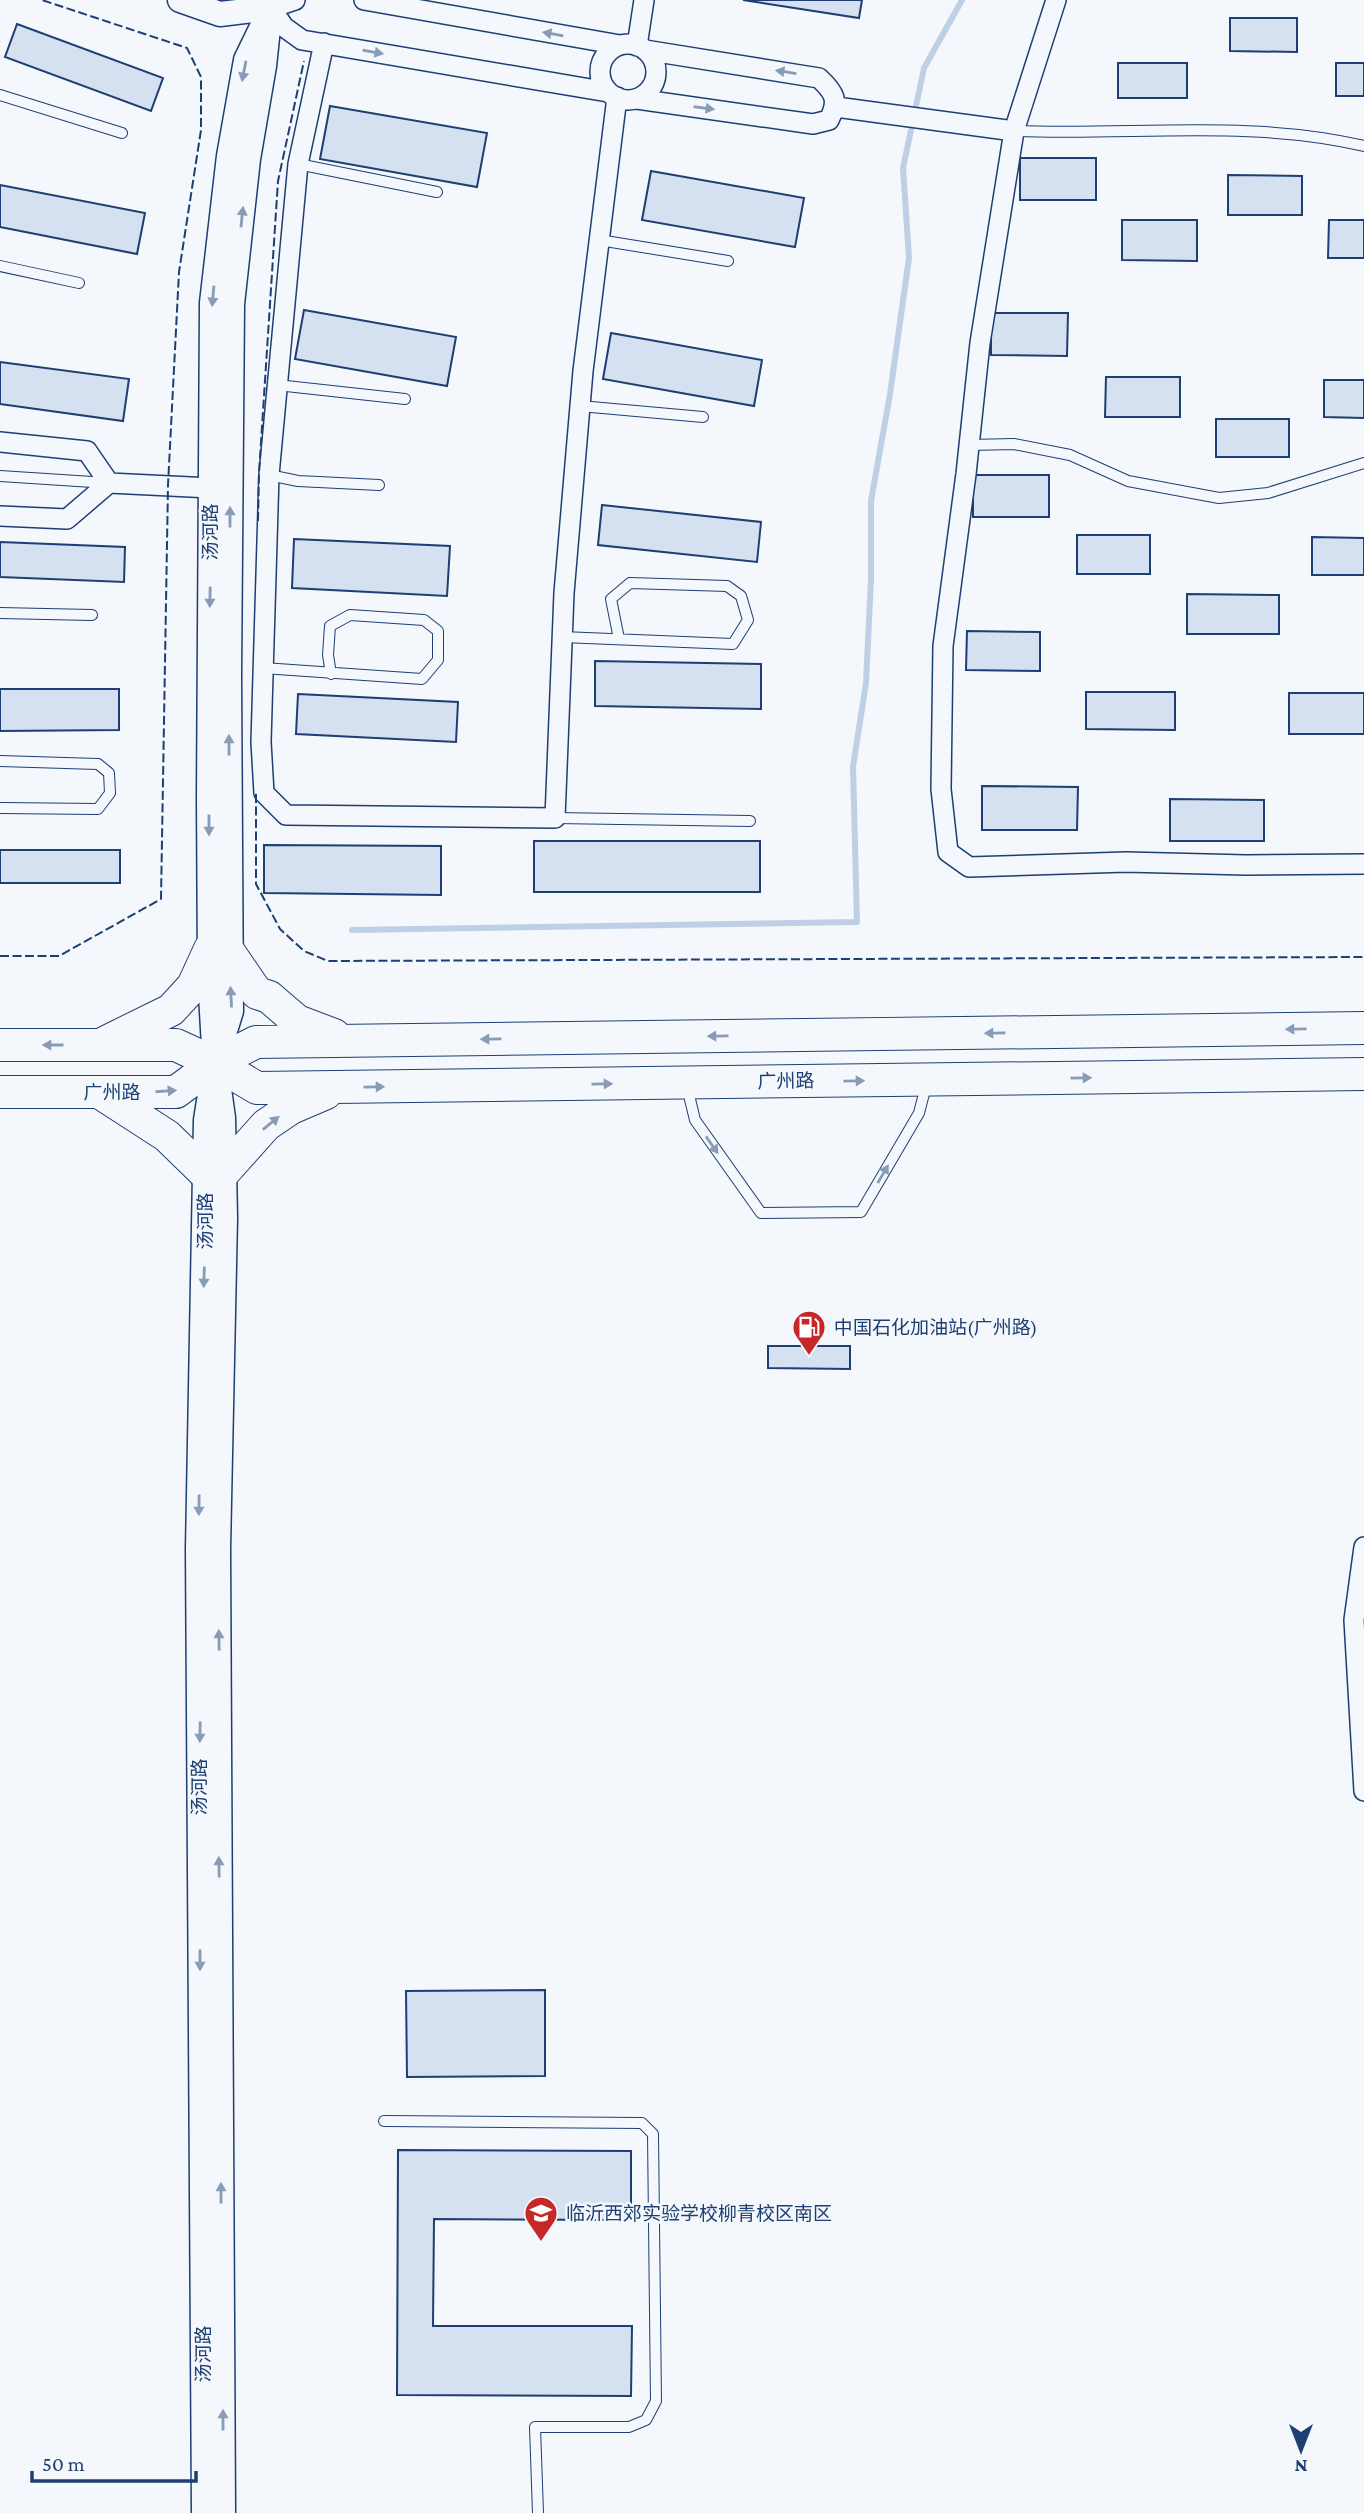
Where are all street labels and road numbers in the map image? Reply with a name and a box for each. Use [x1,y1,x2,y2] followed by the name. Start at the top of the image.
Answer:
[200,503,221,561] street label: 汤河路
[757,1070,815,1092] street label: 广州路
[83,1082,141,1103] street label: 广州路
[195,1192,216,1250] street label: 汤河路
[189,1758,210,1816] street label: 汤河路
[193,2325,214,2383] street label: 汤河路

